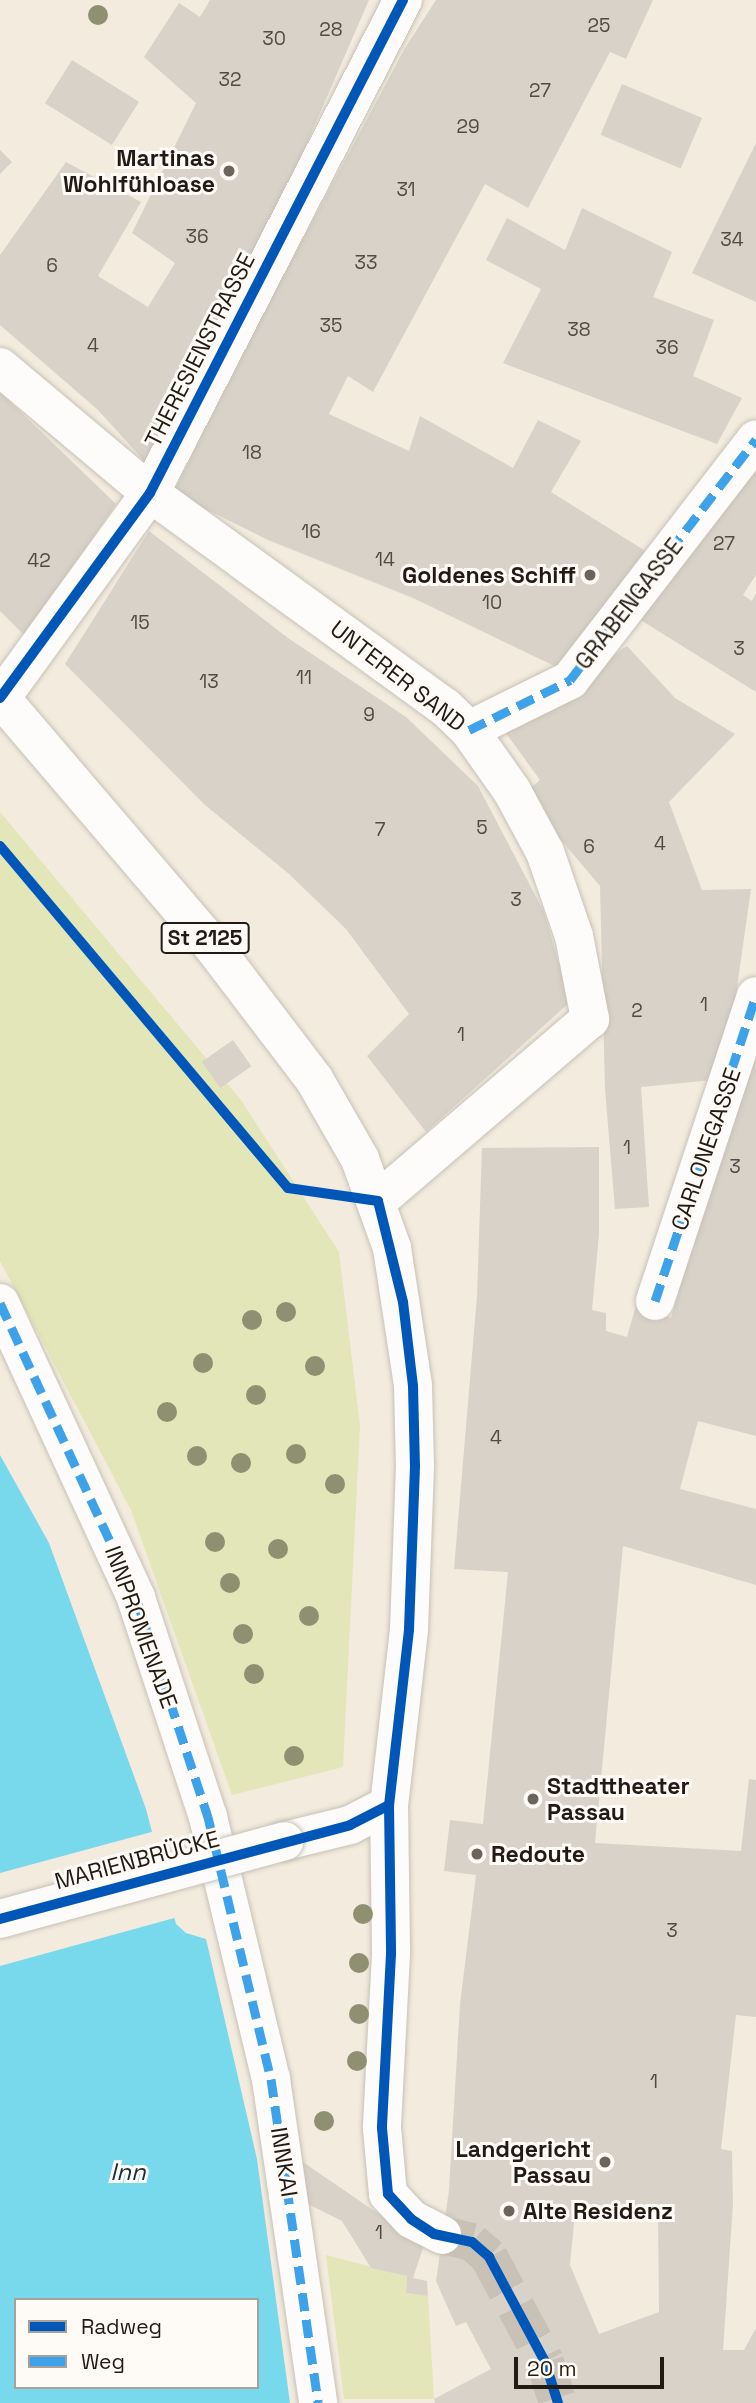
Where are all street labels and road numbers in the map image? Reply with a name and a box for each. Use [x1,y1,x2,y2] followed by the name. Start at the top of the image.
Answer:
[139,248,261,452] street label: THERESIENSTRASSE
[569,533,689,675] street label: GRABENGASSE
[325,615,471,737] street label: UNTERER SAND
[160,920,250,956] road number: St 2125
[665,1064,747,1234] street label: CARLONEGASSE
[99,1542,183,1712] street label: INNPROMENADE
[52,1825,222,1895] street label: MARIENBRÜCKE
[265,2125,303,2199] street label: INNKAI

